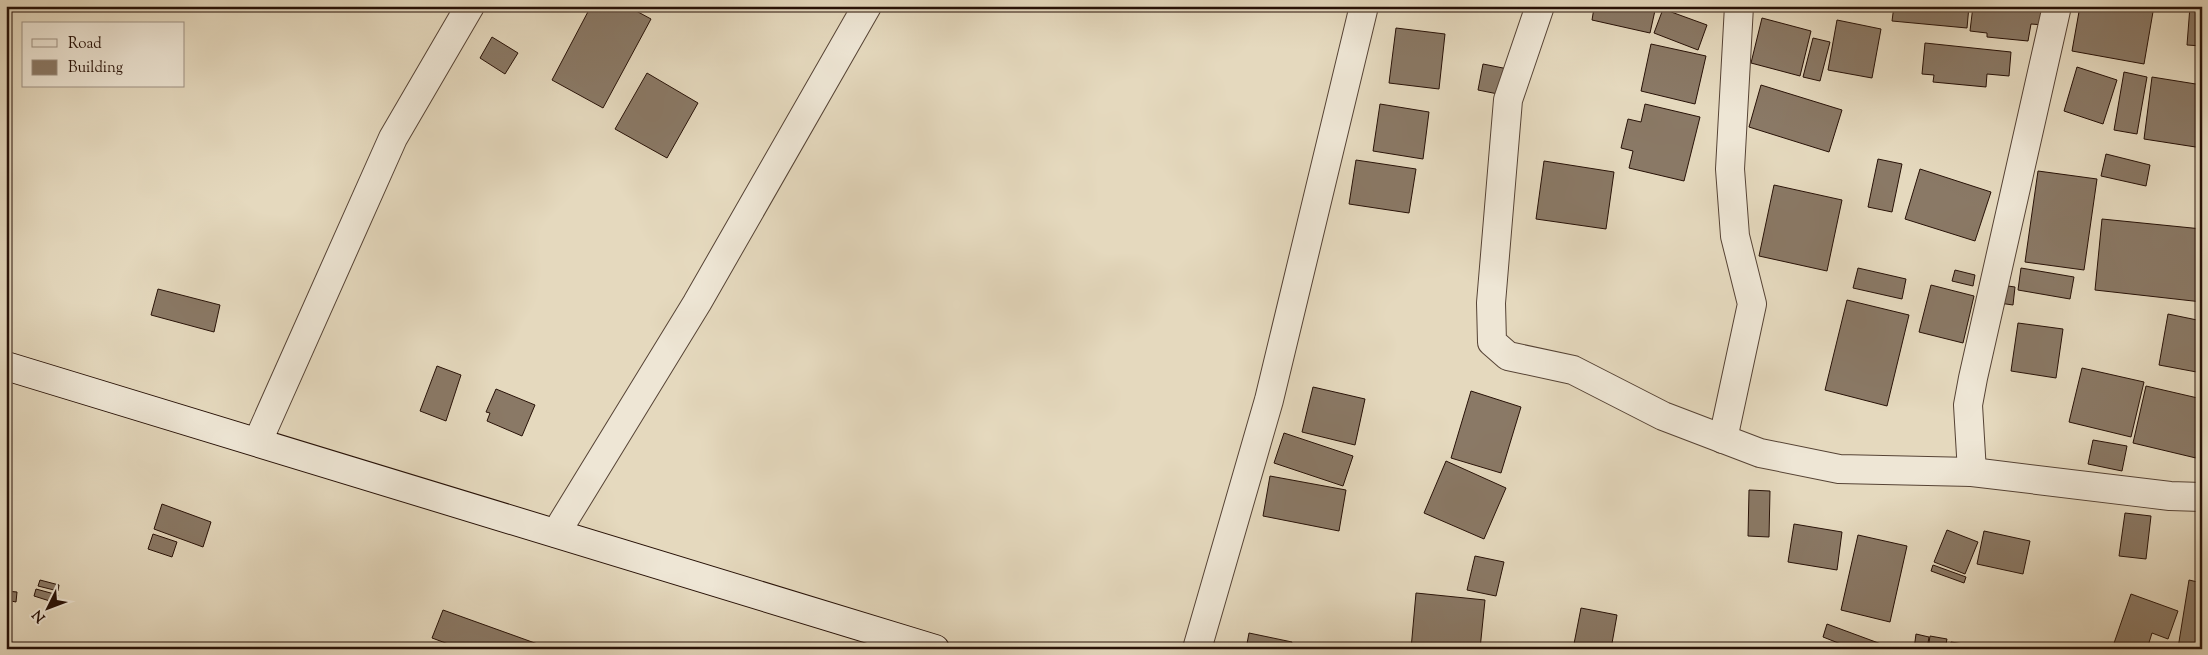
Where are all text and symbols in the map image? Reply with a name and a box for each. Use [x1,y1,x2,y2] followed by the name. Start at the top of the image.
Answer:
[22,22,185,88] legend
[68,34,102,55] text: Road
[68,58,123,79] text: Building
[22,582,72,632] north arrow
[29,605,51,626] text: N

